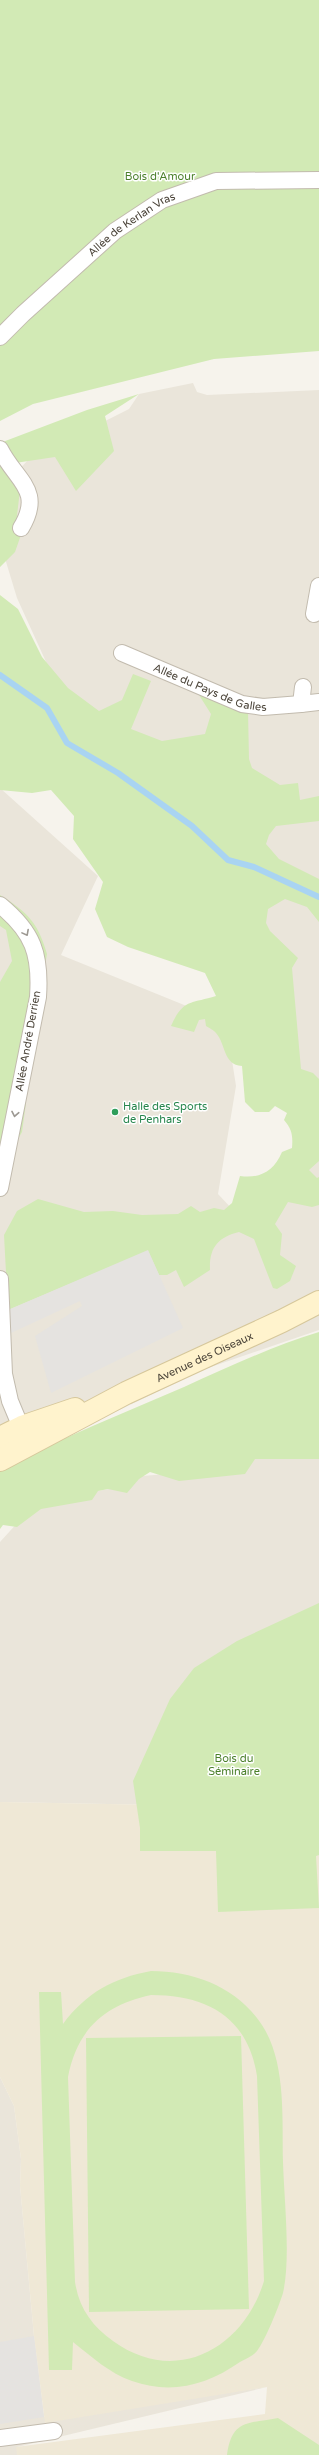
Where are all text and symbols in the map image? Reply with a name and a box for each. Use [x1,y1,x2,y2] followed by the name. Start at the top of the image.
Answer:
[125,170,196,183] park label: Bois d'Amour
[85,189,177,259] street label: Allée de Kerlan Vras
[151,661,267,714] street label: Allée du Pays de Galles
[21,929,29,936] one-way arrow
[13,990,43,1092] street label: Allée André Derrien
[123,1100,207,1126] place label: Halle des Sports de Penhars
[110,1107,120,1117] marker: Halle des Sports de Penhars
[11,1111,20,1117] one-way arrow
[154,1329,255,1385] street label: Avenue des Oiseaux
[208,1752,260,1778] park label: Bois du Séminaire

